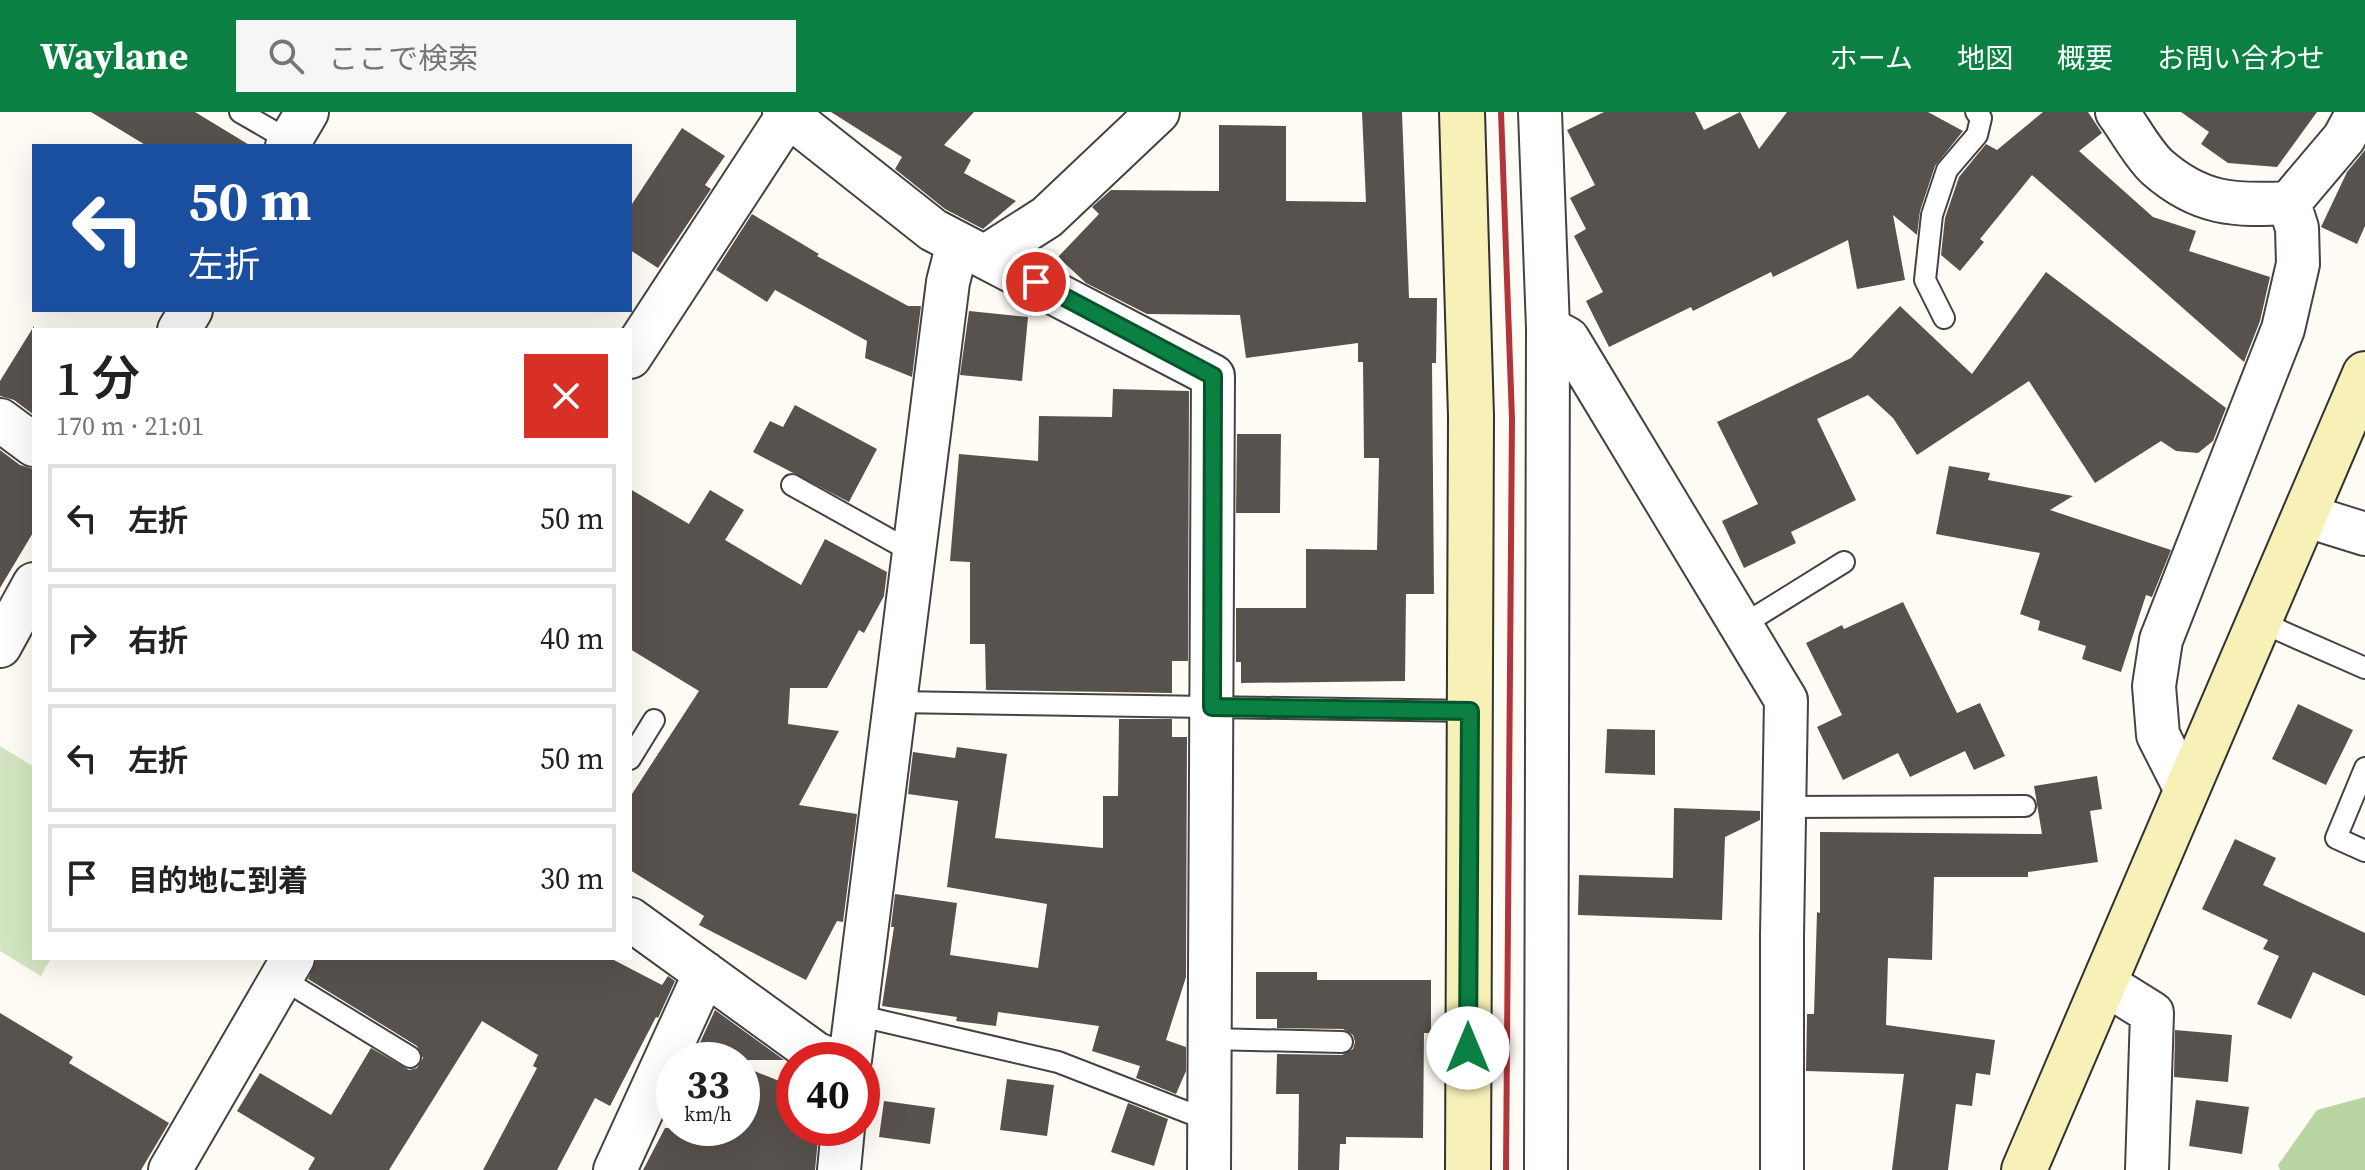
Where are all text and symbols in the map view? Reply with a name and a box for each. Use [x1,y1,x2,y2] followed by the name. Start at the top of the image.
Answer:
[236,20,796,92] search box
[40,30,188,82] text: Waylane
[264,34,308,78] icon: search
[328,38,478,79] text: ここで検索
[1830,39,1913,77] text: ホーム
[1957,39,2013,77] text: 地図
[2057,39,2113,77] text: 概要
[2157,39,2325,77] text: お問い合わせ
[188,162,311,239] text: 50 m
[56,176,160,280] icon: left
[188,240,260,289] text: 左折
[1002,248,1070,316] pin
[1014,260,1058,304] icon: arrive
[56,345,140,411] text: 1 分
[524,354,608,438] button: close
[56,408,204,444] text: 170 m · 21:01
[60,496,104,540] icon: left
[540,498,604,539] text: 50 m
[128,500,188,541] text: 左折
[60,616,104,660] icon: right
[540,618,604,659] text: 40 m
[128,620,188,661] text: 右折
[60,736,104,780] icon: left
[540,738,604,779] text: 50 m
[128,740,188,781] text: 左折
[60,856,104,900] icon: arrive
[540,858,604,899] text: 30 m
[128,860,308,901] text: 目的地に到着
[1426,1006,1510,1090] position arrow
[776,1042,880,1146] speed limit sign: 40
[686,1057,730,1111] text: 33
[684,1100,732,1128] text: km/h

